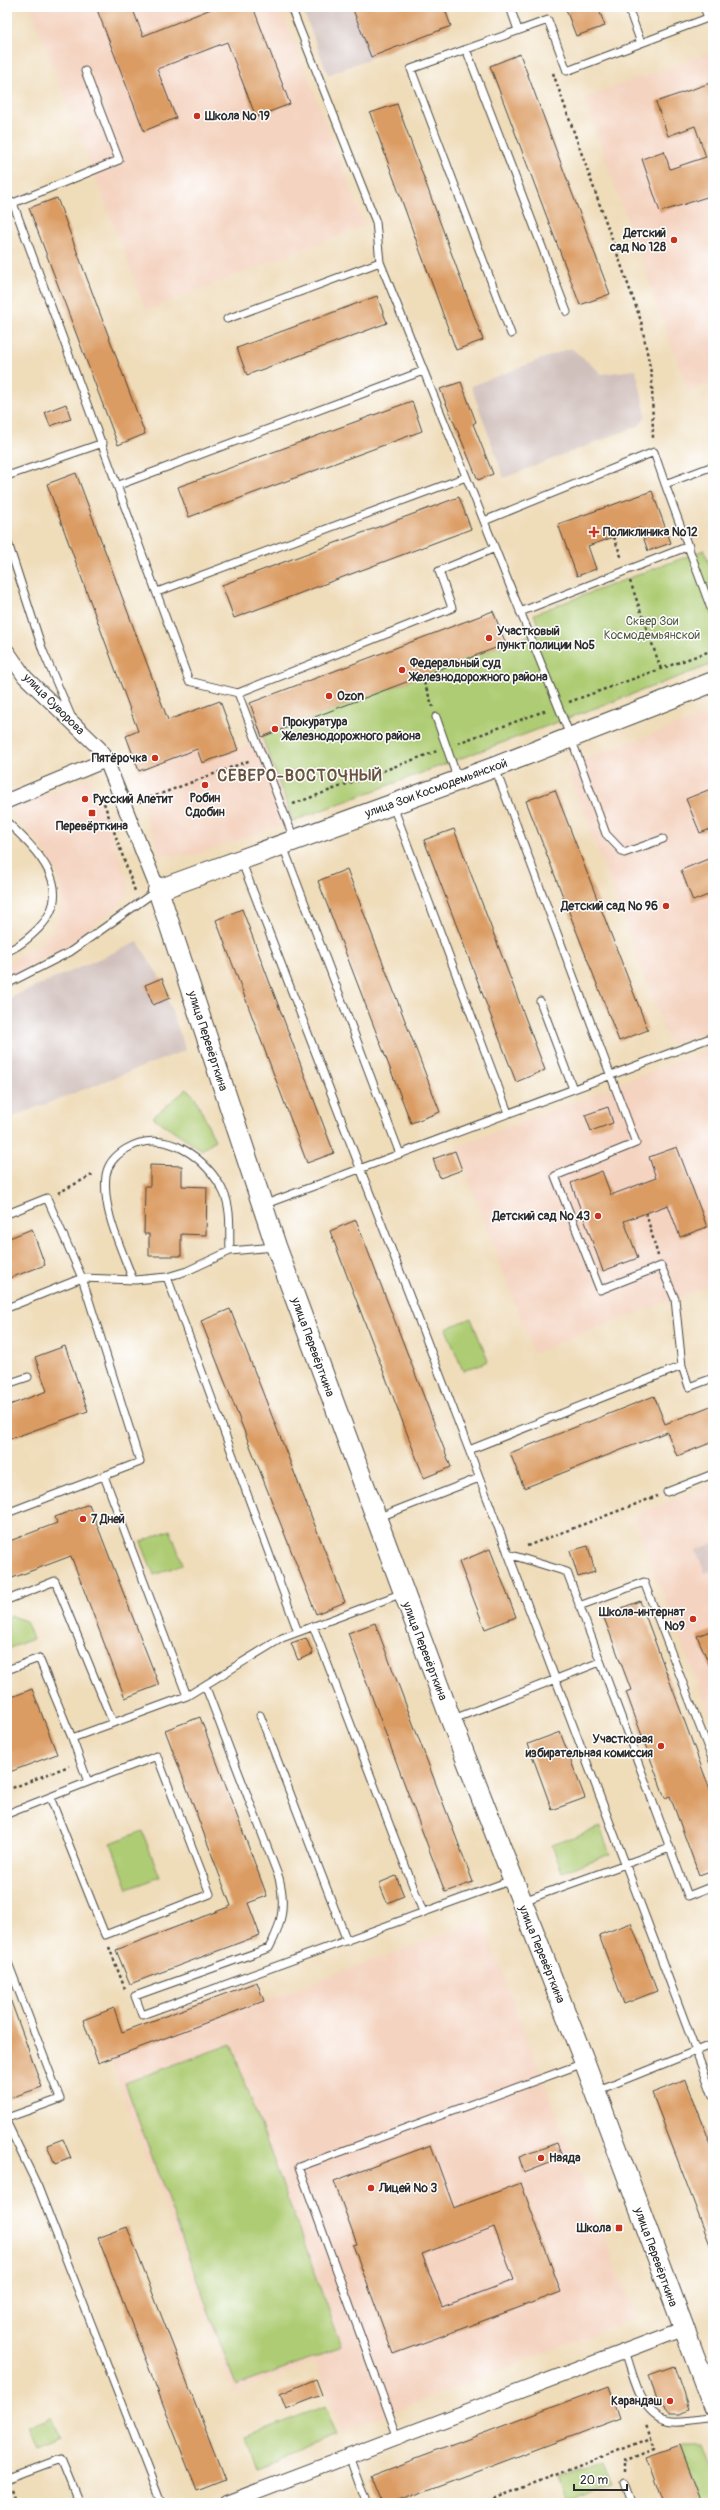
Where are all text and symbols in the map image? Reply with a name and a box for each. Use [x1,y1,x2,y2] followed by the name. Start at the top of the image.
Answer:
[204,109,270,124] place label: Школа № 19
[192,111,202,121] marker: Школа № 19
[609,226,666,255] place label: Детский сад № 128
[669,235,679,245] marker: Детский сад № 128
[603,525,698,540] place label: Поликлиника №12
[588,526,600,538] marker: Поликлиника №12
[604,614,700,643] park label: Сквер Зои Космодемьянской
[497,624,596,653] place label: Участковый пункт полиции №5
[484,633,494,643] marker: Участковый пункт полиции №5
[408,656,548,685] place label: Федеральный суд Железнодорожного района
[397,665,407,675] marker: Федеральный суд Железнодорожного района
[19,670,88,739] street label: улица Суворова
[337,689,364,704] place label: Ozon
[324,691,334,701] marker: Ozon
[281,715,421,744] place label: Прокуратура Железнодорожного района
[270,724,280,734] marker: Прокуратура Железнодорожного района
[92,751,147,766] place label: Пятёрочка
[150,753,160,763] marker: Пятёрочка
[362,756,510,822] street label: улица Зои Космодемьянской
[217,766,383,786] district label: СЕВЕРО-ВОСТОЧНЫЙ
[200,780,210,790] marker: Робин Сдобин
[185,791,225,820] place label: Робин Сдобин
[93,792,174,807] place label: Русский Апетит
[80,794,90,804] marker: Русский Апетит
[87,808,97,818] marker: Перевёрткина
[56,819,128,834] place label: Перевёрткина
[560,899,658,914] place label: Детский сад № 96
[661,901,671,911] marker: Детский сад № 96
[184,988,231,1093] street label: улица Перевёрткина
[492,1209,590,1224] place label: Детский сад № 43
[593,1211,603,1221] marker: Детский сад № 43
[287,1295,338,1399] street label: улица Перевёрткина
[91,1512,125,1527] place label: 7 Дней
[78,1514,88,1524] marker: 7 Дней
[398,1599,450,1703] street label: улица Перевёрткина
[598,1605,686,1634] place label: Школа-интернат №9
[688,1614,698,1624] marker: Школа-интернат №9
[525,1732,653,1761] place label: Участковая избирательная комиссия
[656,1741,666,1751] marker: Участковая избирательная комиссия
[515,1902,568,2006] street label: улица Перевёрткина
[549,2151,581,2166] place label: Наяда
[536,2153,546,2163] marker: Наяда
[378,2181,438,2196] place label: Лицей № 3
[366,2183,376,2193] marker: Лицей № 3
[630,2205,681,2309] street label: улица Перевёрткина
[576,2221,611,2236] place label: Школа
[614,2223,624,2233] marker: Школа
[611,2394,662,2409] place label: Карандаш
[665,2396,675,2406] marker: Карандаш
[574,2466,627,2492] scale bar
[580,2473,609,2488] text: 20 m

